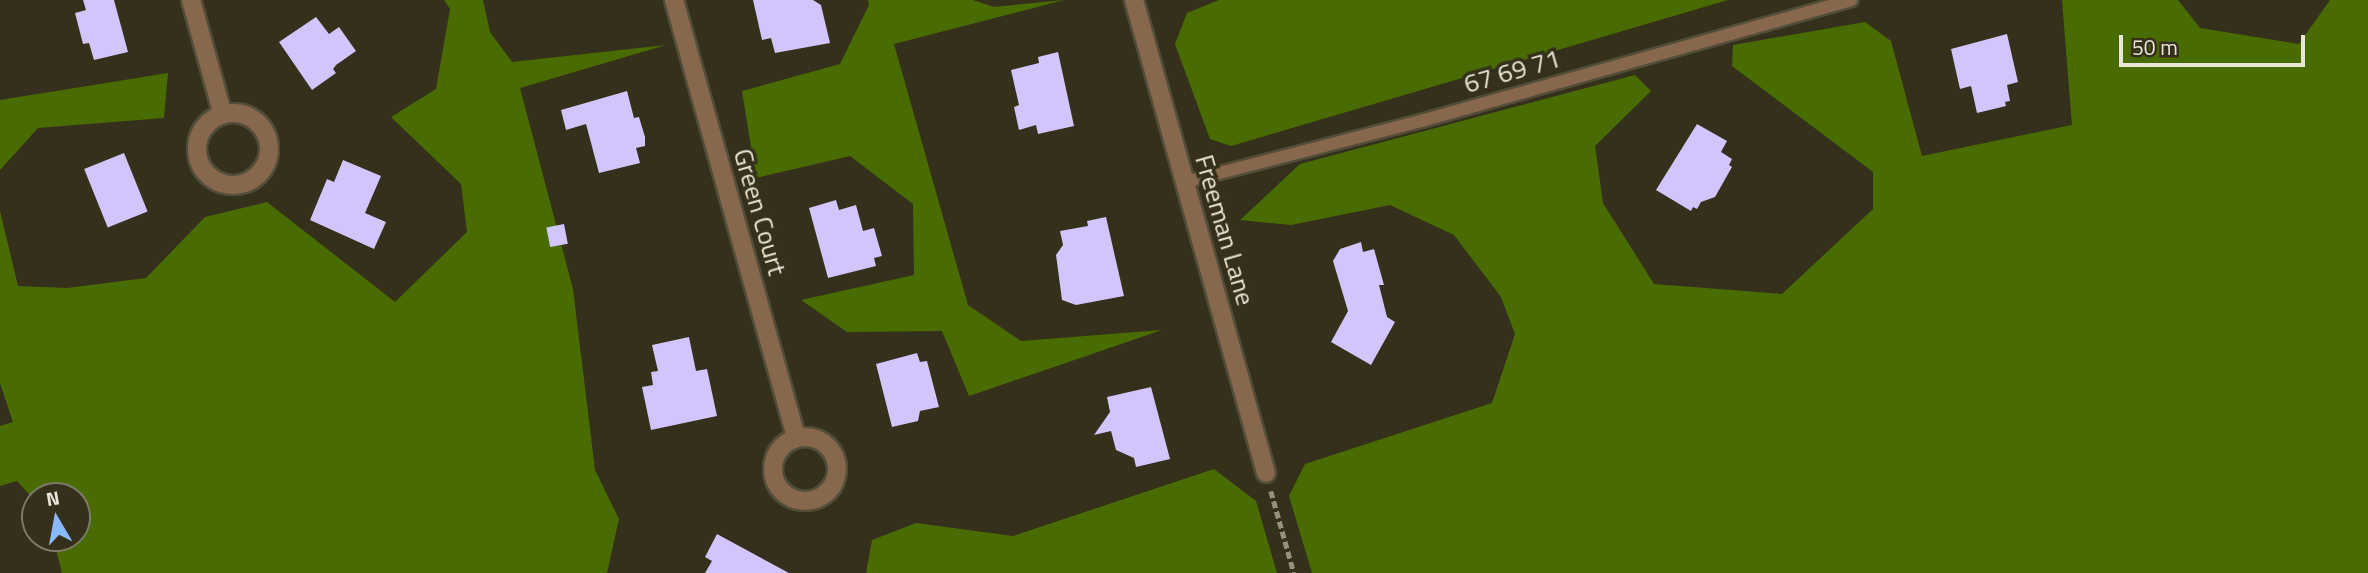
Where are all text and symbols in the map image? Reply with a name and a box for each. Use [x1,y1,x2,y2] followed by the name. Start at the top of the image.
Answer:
[2123,21,2308,65] scale bar
[2132,31,2178,63] text: 50 m
[1460,42,1564,100] street label: 67 69 71
[727,145,793,279] street label: Green Court
[1189,151,1261,309] street label: Freeman Lane
[21,482,91,552] north arrow
[44,482,62,513] text: N

